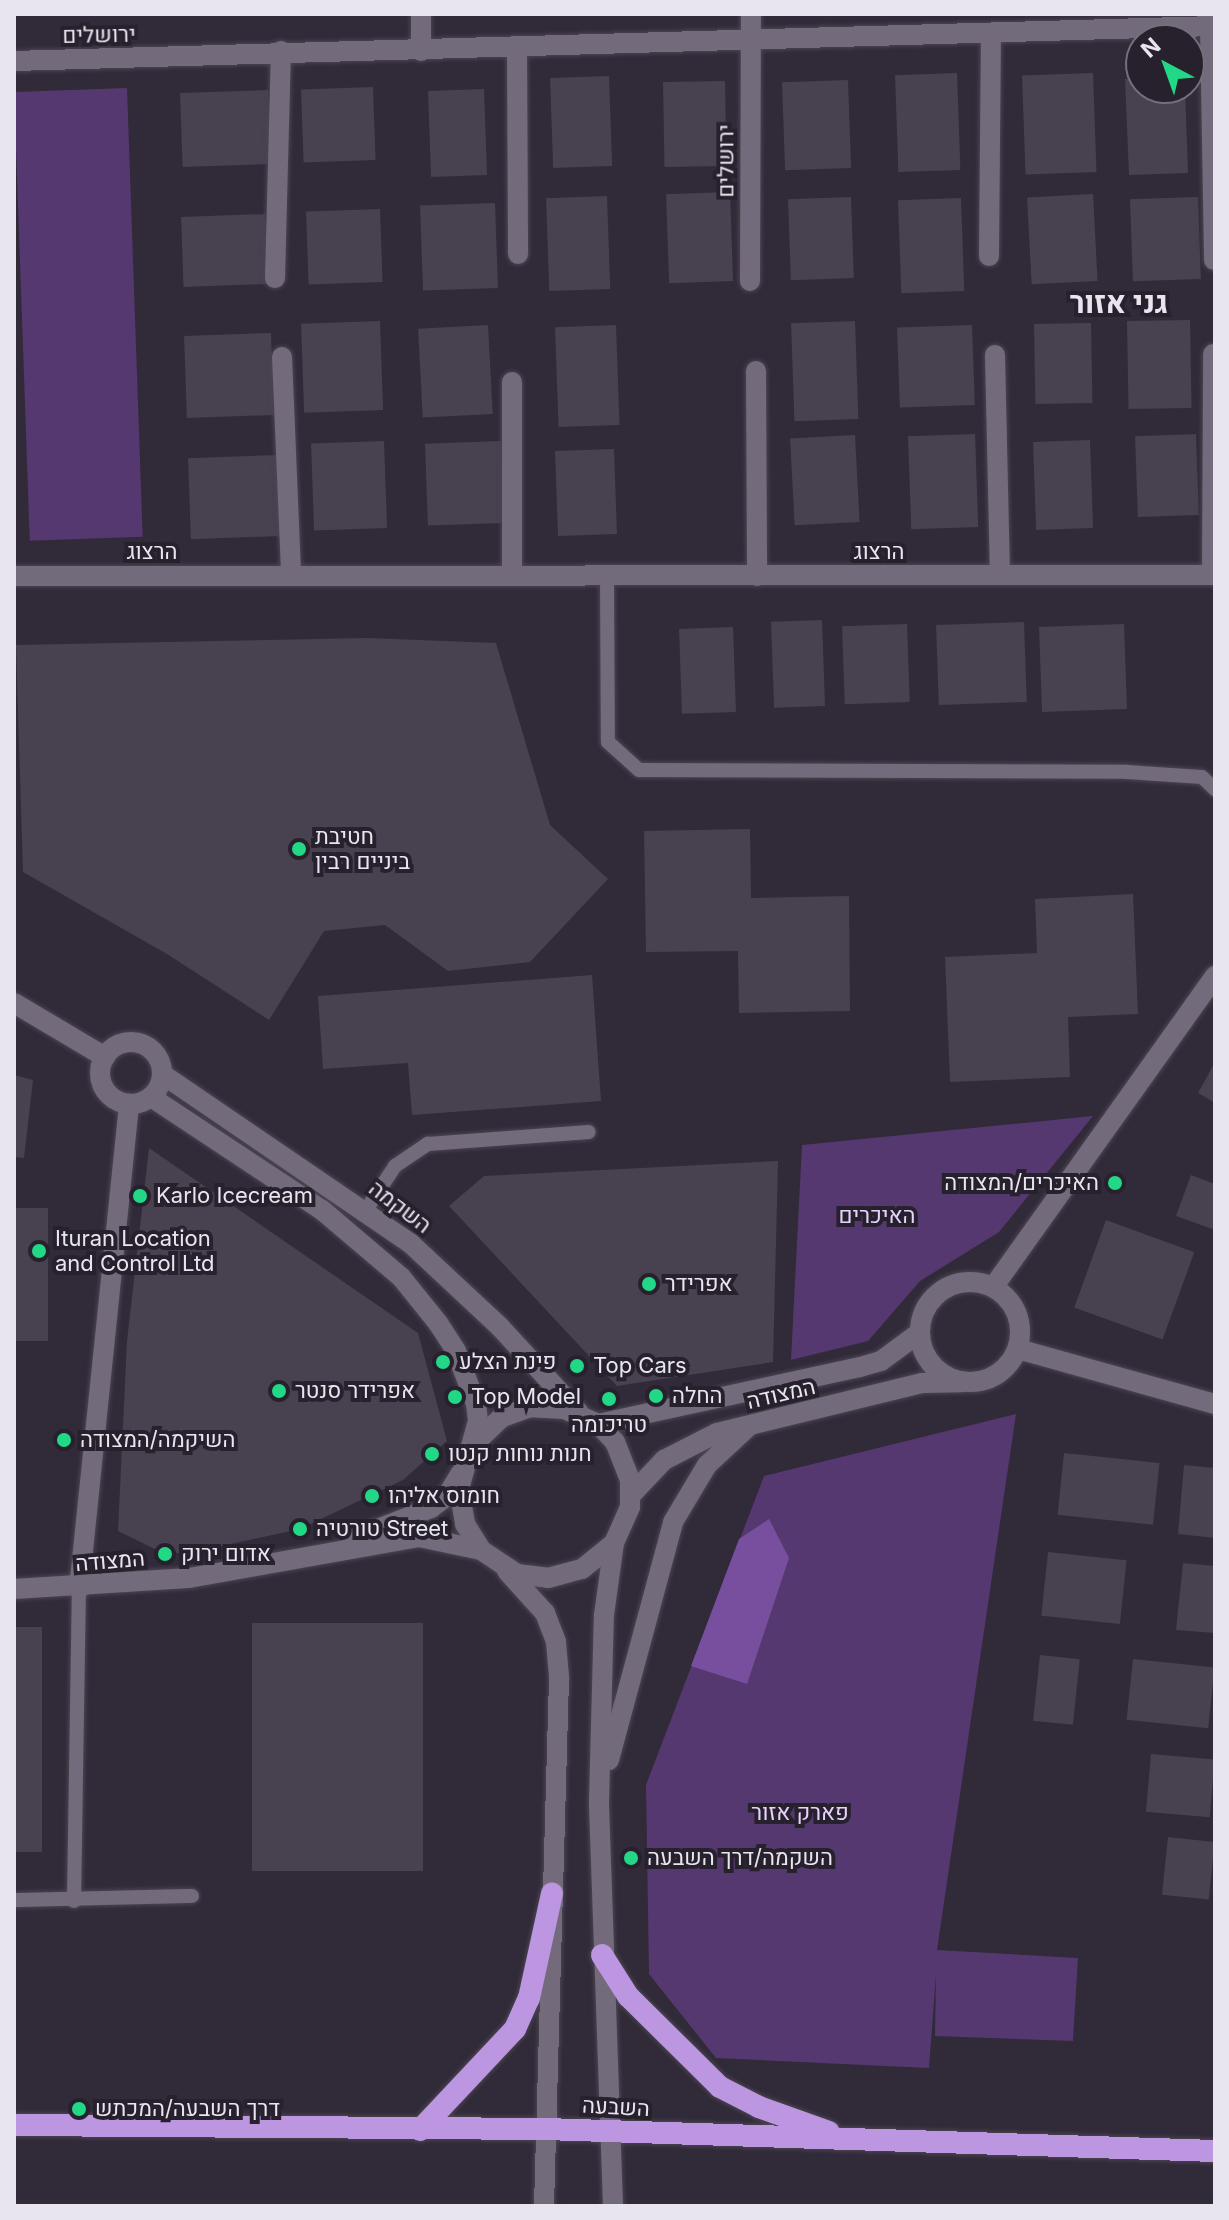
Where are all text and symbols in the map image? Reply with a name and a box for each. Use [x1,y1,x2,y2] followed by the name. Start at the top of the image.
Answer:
[62,21,136,49] street label: ירושלים
[1125,24,1205,104] north arrow
[1136,32,1165,63] text: N
[713,124,739,198] street label: ירושלים
[1070,284,1168,320] district label: גני אזור
[127,539,177,565] street label: הרצוג
[854,539,904,565] street label: הרצוג
[315,823,410,874] place label: חטיבת ביניים רבין
[290,840,308,858] marker: חטיבת ביניים רבין
[944,1170,1099,1196] place label: האיכרים/המצודה
[1106,1174,1124,1192] marker: האיכרים/המצודה
[364,1175,436,1239] street label: השקמה
[156,1183,313,1209] place label: Karlo Icecream
[131,1187,149,1205] marker: Karlo Icecream
[839,1203,915,1229] park label: האיכרים
[55,1225,214,1276] place label: Ituran Location and Control Ltd
[30,1242,48,1260] marker: Ituran Location and Control Ltd
[665,1271,733,1297] place label: אפרידר
[640,1275,658,1293] marker: אפרידר
[459,1349,556,1375] place label: פינת הצלע
[434,1353,452,1371] marker: פינת הצלע
[593,1353,687,1379] place label: Top Cars
[568,1357,586,1375] marker: Top Cars
[744,1373,818,1415] street label: המצודה
[295,1378,415,1404] place label: אפרידר סנטר
[270,1382,288,1400] marker: אפרידר סנטר
[672,1383,723,1409] place label: החלה
[471,1384,581,1410] place label: Top Model
[647,1387,665,1405] marker: החלה
[446,1388,464,1406] marker: Top Model
[600,1390,618,1408] marker: טריכומה
[571,1412,647,1438] place label: טריכומה
[80,1427,235,1453] place label: השיקמה/המצודה
[55,1431,73,1449] marker: השיקמה/המצודה
[448,1441,592,1467] place label: חנות נוחות קנטו
[423,1445,441,1463] marker: חנות נוחות קנטו
[388,1483,500,1509] place label: חומוס אליהו
[363,1487,381,1505] marker: חומוס אליהו
[316,1516,448,1542] place label: טורטיה Street
[291,1520,309,1538] marker: טורטיה Street
[181,1541,271,1567] place label: אדום ירוק
[74,1545,146,1577] street label: המצודה
[156,1545,174,1563] marker: אדום ירוק
[751,1800,849,1826] park label: פארק אזור
[647,1845,833,1871] place label: השקמה/דרך השבעה
[622,1849,640,1867] marker: השקמה/דרך השבעה
[582,2092,650,2122] street label: השבעה
[95,2096,280,2122] place label: דרך השבעה/המכתש
[70,2100,88,2118] marker: דרך השבעה/המכתש

